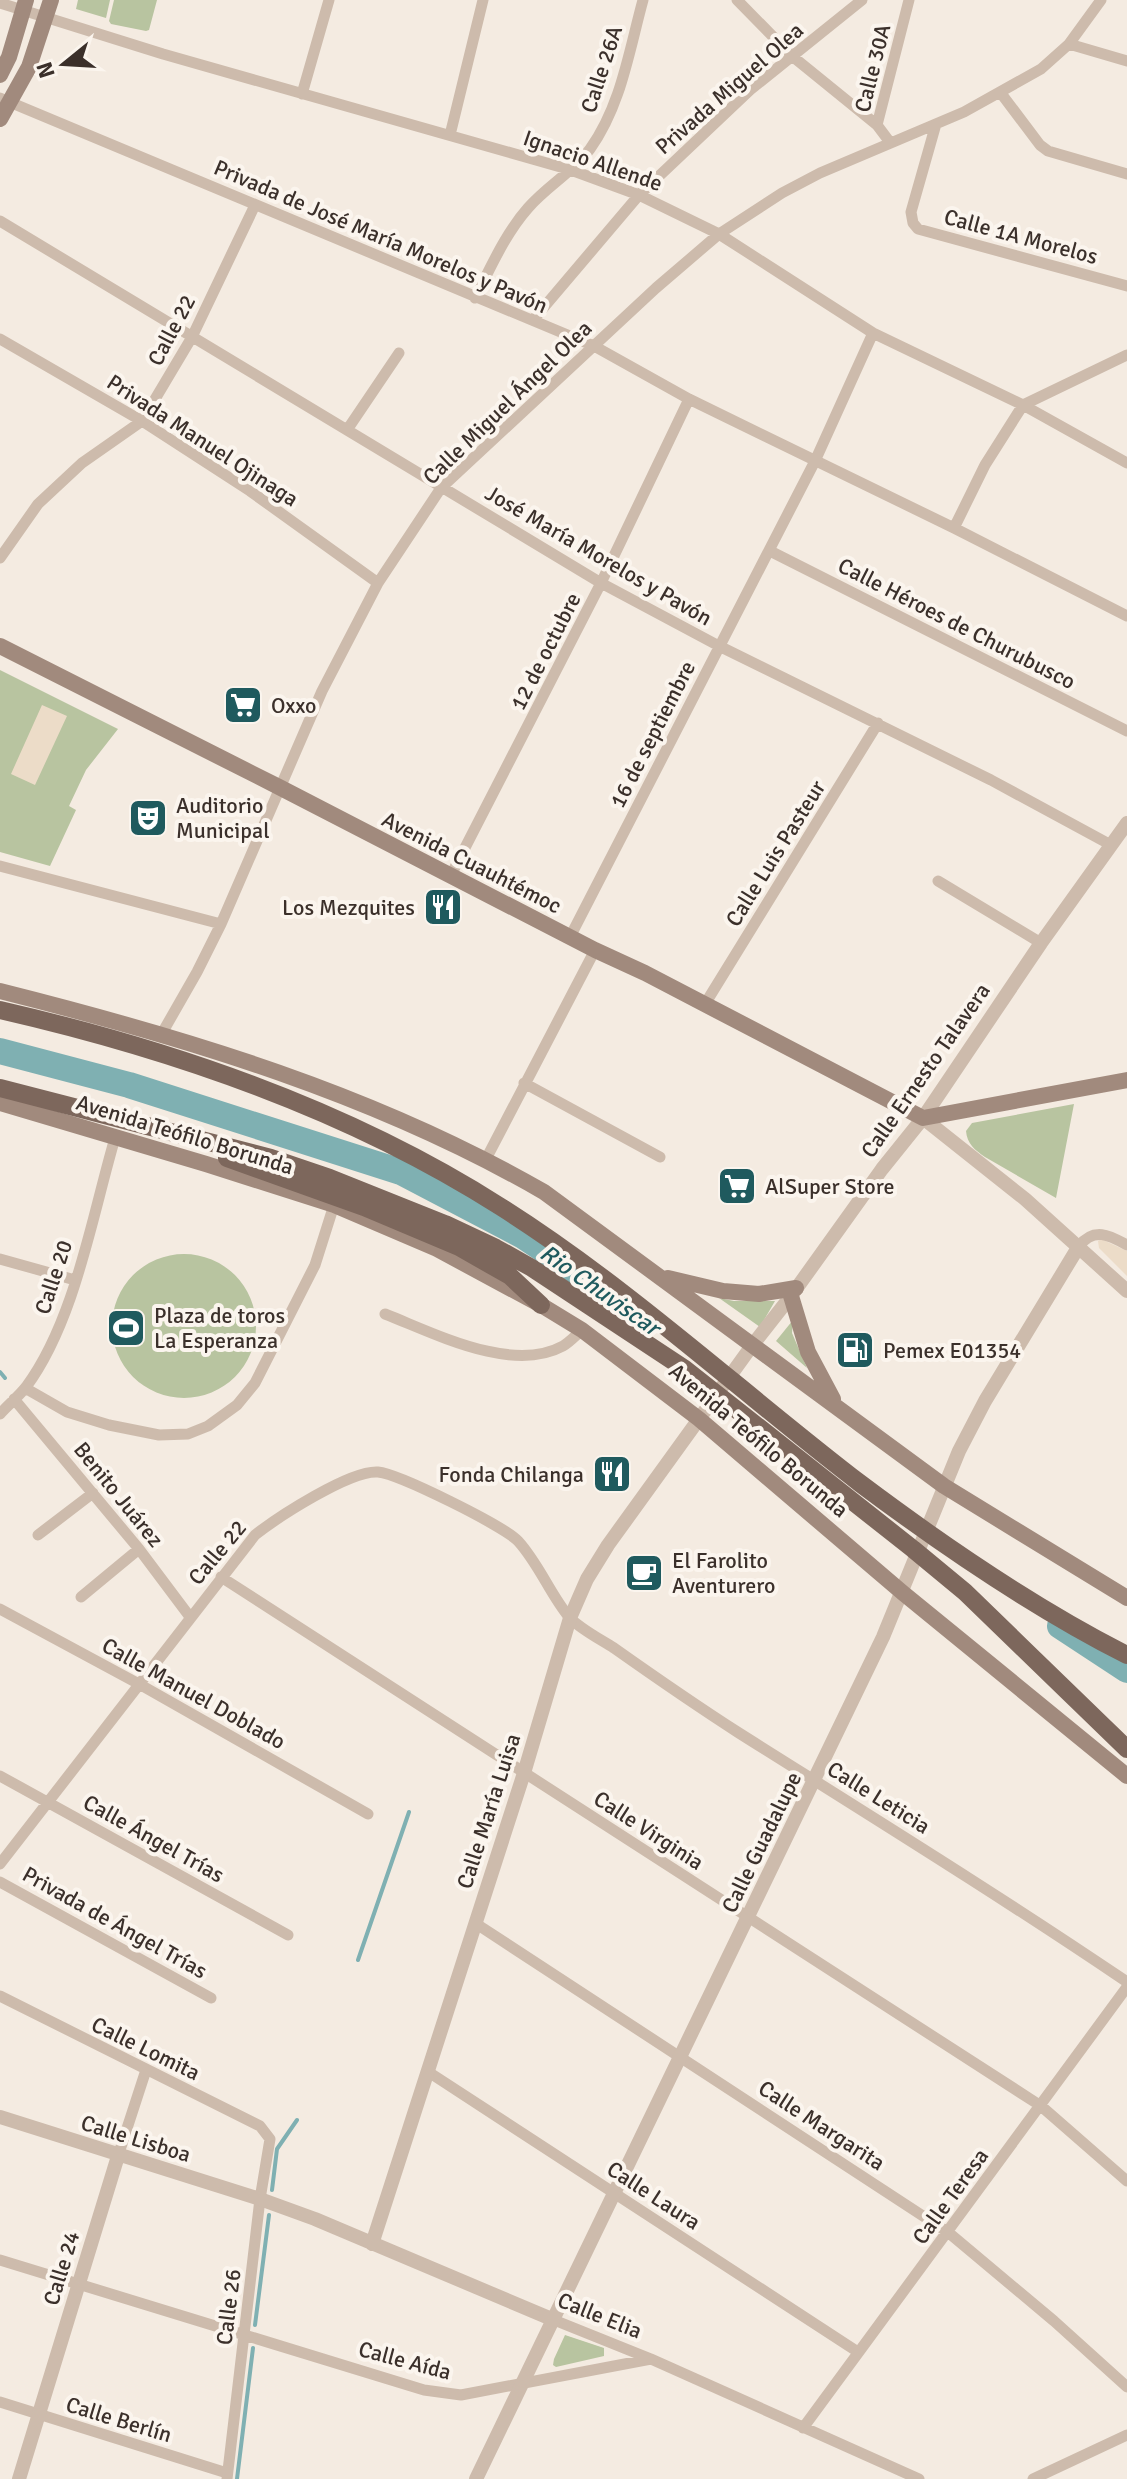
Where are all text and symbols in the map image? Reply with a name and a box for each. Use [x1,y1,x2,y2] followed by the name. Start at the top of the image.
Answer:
[650,17,809,160] street label: Privada Miguel Olea
[849,21,897,115] street label: Calle 30A
[575,22,628,116] street label: Calle 26A
[24,24,104,104] north arrow
[30,59,61,81] text: N
[520,124,666,197] street label: Ignacio Allende
[210,154,552,319] street label: Privada de José María Morelos y Pavón
[941,203,1101,270] street label: Calle 1A Morelos
[142,290,201,370] street label: Calle 22
[417,315,597,490] street label: Calle Miguel Ángel Olea
[102,368,303,512] street label: Privada Manuel Ojinaga
[481,479,717,631] street label: José María Morelos y Pavón
[834,552,1080,695] street label: Calle Héroes de Churubusco
[504,588,587,714] street label: 12 de octubre
[604,656,701,812] street label: 16 de septiembre
[222,684,264,726] supermarket icon: Oxxo
[271,692,317,719] place label: Oxxo
[720,775,831,931] street label: Calle Luis Pasteur
[176,792,270,844] place label: Auditorio Municipal
[127,797,169,839] theatre icon: Auditorio Municipal
[378,806,566,919] street label: Avenida Cuauhtémoc
[422,886,464,928] restaurant icon: Los Mezquites
[282,894,415,921] place label: Los Mezquites
[855,978,996,1163] street label: Calle Ernesto Talavera
[73,1089,297,1180] street label: Avenida Teófilo Borunda
[716,1165,758,1207] supermarket icon: AlSuper Store
[765,1173,894,1200] place label: AlSuper Store
[29,1237,78,1318] street label: Calle 20
[534,1238,668,1344] water label: Rio Chuviscar
[154,1302,285,1354] place label: Plaza de toros La Esperanza
[105,1307,147,1349] sports icon: Plaza de toros La Esperanza
[834,1329,876,1371] fuel station icon: Pemex E01354
[883,1337,1021,1364] place label: Pemex E01354
[664,1357,854,1523] street label: Avenida Teófilo Borunda
[68,1436,169,1552] street label: Benito Juárez
[591,1453,633,1495] restaurant icon: Fonda Chilanga
[438,1461,584,1488] place label: Fonda Chilanga
[182,1514,252,1590] street label: Calle 22
[672,1547,775,1599] place label: El Farolito Aventurero
[623,1552,665,1594] cafe icon: El Farolito Aventurero
[97,1632,290,1755] street label: Calle Manuel Doblado
[451,1730,526,1892] street label: Calle María Luisa
[822,1755,935,1840] street label: Calle Leticia
[716,1767,807,1917] street label: Calle Guadalupe
[589,1785,709,1876] street label: Calle Virginia
[79,1789,229,1888] street label: Calle Ángel Trías
[18,1860,212,1984] street label: Privada de Ángel Trías
[87,2011,204,2086] street label: Calle Lomita
[753,2075,890,2176] street label: Calle Margarita
[78,2109,194,2168] street label: Calle Lisboa
[907,2143,994,2250] street label: Calle Teresa
[602,2155,706,2236] street label: Calle Laura
[37,2228,86,2309] street label: Calle 24
[210,2268,247,2347] street label: Calle 26
[554,2286,646,2345] street label: Calle Elia
[356,2335,454,2386] street label: Calle Aída
[63,2391,175,2448] street label: Calle Berlín

